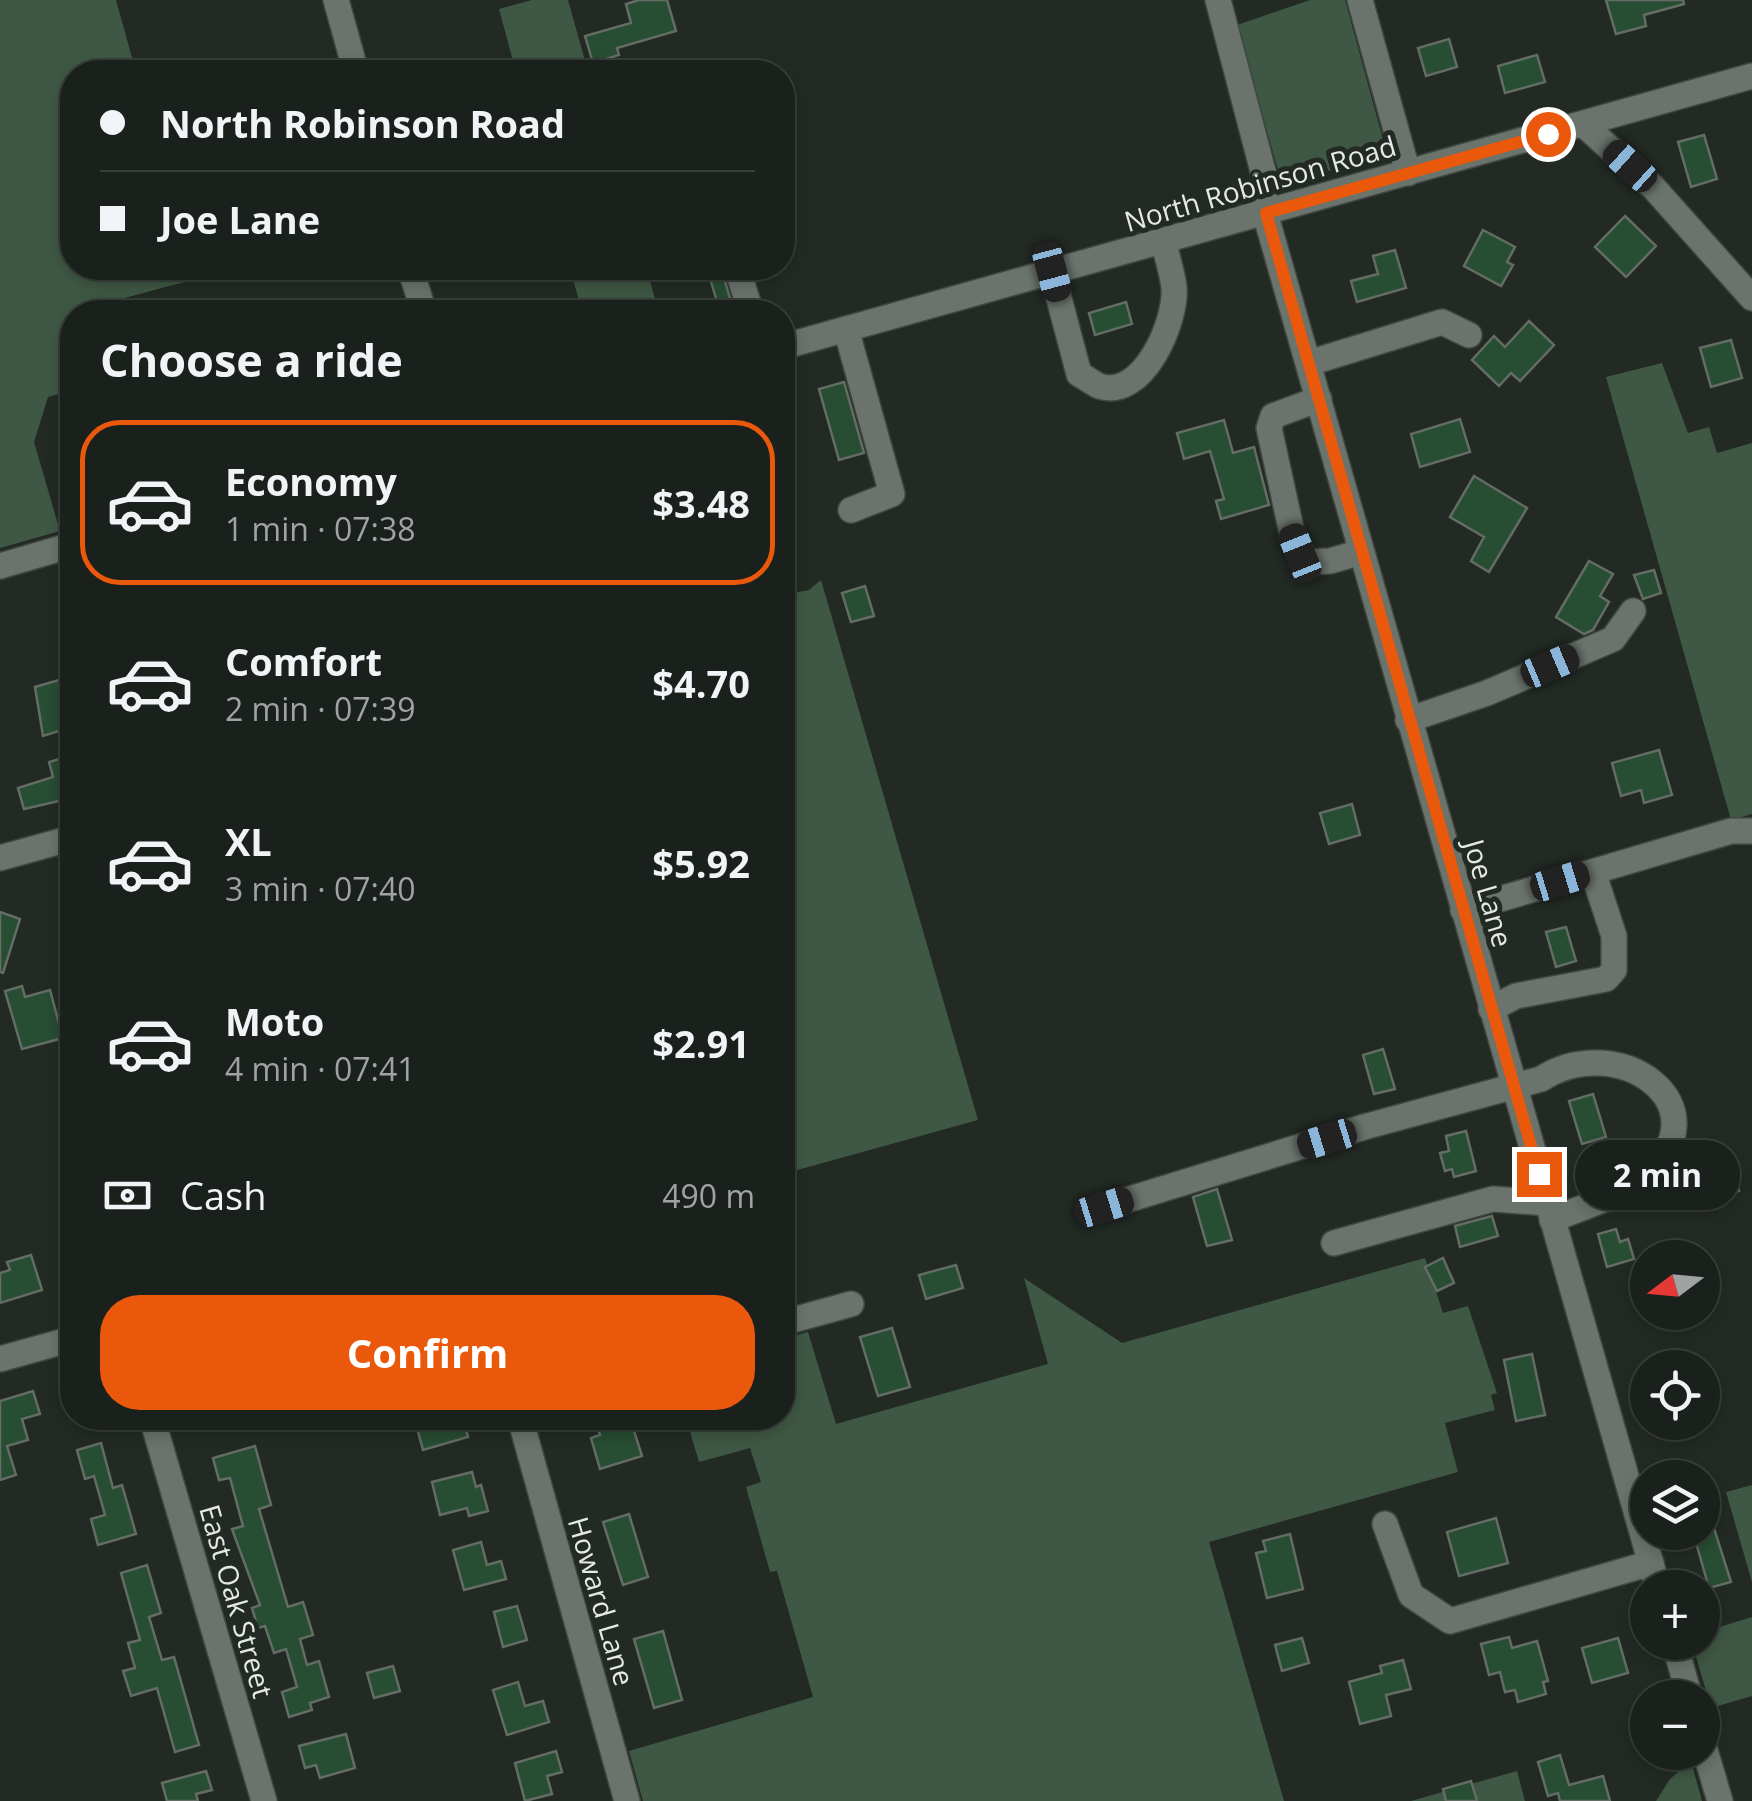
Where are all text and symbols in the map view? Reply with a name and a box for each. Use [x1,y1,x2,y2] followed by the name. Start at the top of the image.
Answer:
[160,97,565,149] text: North Robinson Road
[1526,112,1571,157] route start
[1120,126,1400,240] street label: North Robinson Road
[1598,135,1662,197] car
[160,193,320,245] text: Joe Lane
[1030,239,1074,305] car
[100,329,403,390] text: Choose a ride
[225,455,397,507] text: Economy
[105,458,195,548] icon: car
[652,477,750,529] text: $3.48
[225,507,416,550] text: 1 min · 07:38
[1275,520,1325,586] car
[225,635,382,687] text: Comfort
[105,638,195,728] icon: car
[1517,640,1583,692] car
[652,657,750,709] text: $4.70
[225,687,416,730] text: 2 min · 07:39
[225,815,272,867] text: XL
[105,818,195,908] icon: car
[1455,832,1522,951] street label: Joe Lane
[652,837,750,889] text: $5.92
[1527,858,1593,904] car
[225,867,416,910] text: 3 min · 07:40
[225,995,324,1047] text: Moto
[105,998,195,1088] icon: car
[652,1017,750,1069] text: $2.91
[225,1047,416,1090] text: 4 min · 07:41
[1294,1116,1360,1162] car
[1574,1139,1739,1209] callout: 2 min
[1517,1152,1562,1197] route end
[1613,1153,1702,1196] text: 2 min
[100,1168,155,1223] icon: cash
[180,1169,266,1221] text: Cash
[662,1174,755,1217] text: 490 m
[1071,1184,1137,1230] car
[1630,1240,1720,1330] north arrow
[1630,1240,1720,1770] map controls
[100,1295,755,1410] button: Confirm
[1630,1350,1720,1440] button: locate
[1630,1460,1720,1550] button: layers
[191,1500,283,1702] street label: East Oak Street
[560,1512,644,1690] street label: Howard Lane
[1630,1570,1720,1660] button: +
[1630,1680,1720,1770] button: −

